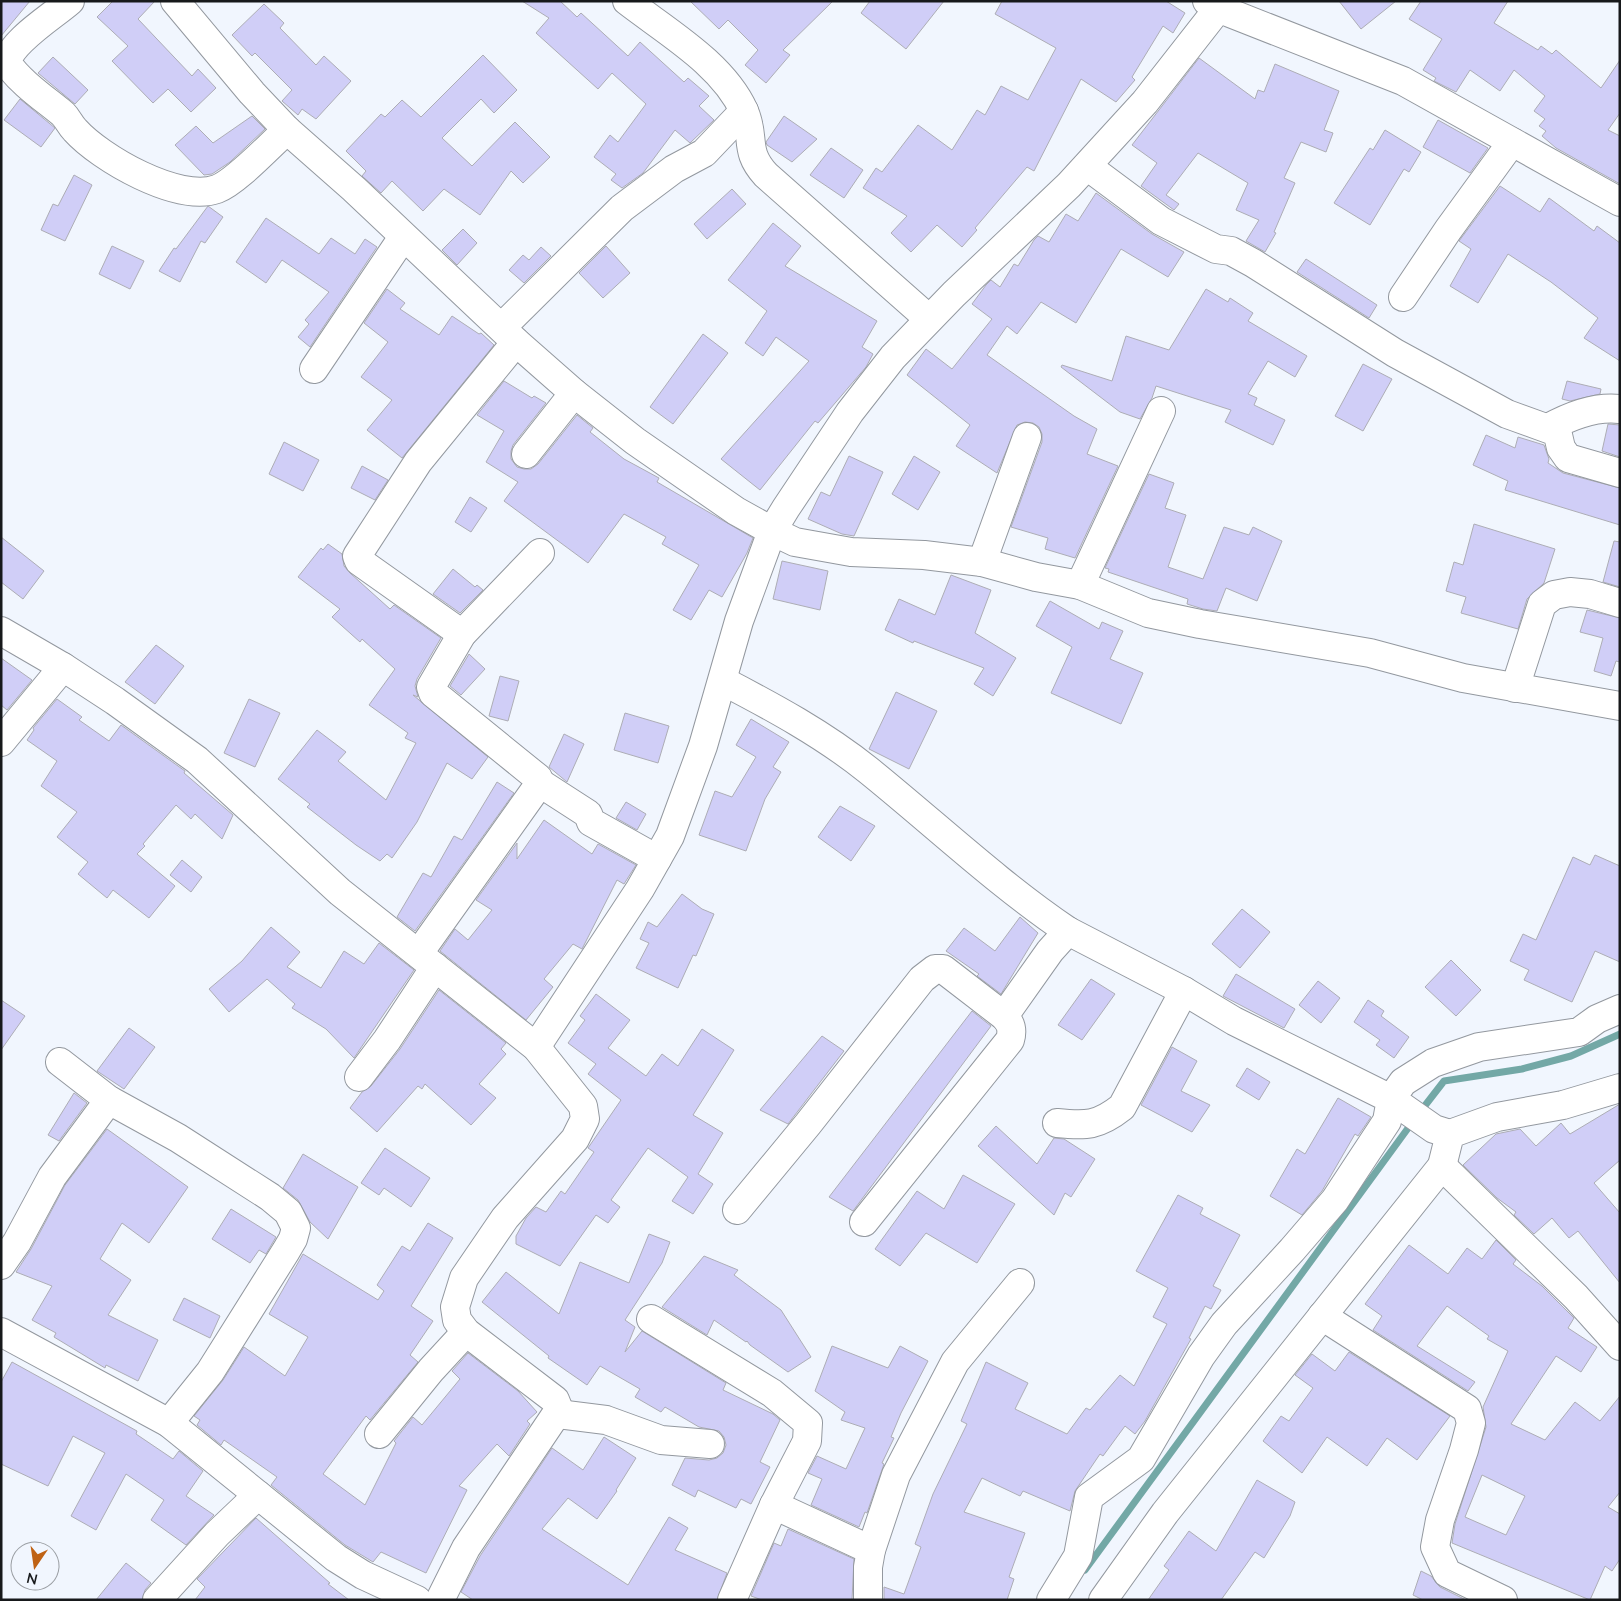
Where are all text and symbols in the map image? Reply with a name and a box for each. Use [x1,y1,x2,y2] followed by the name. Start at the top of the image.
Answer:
[10,1541,60,1591] north arrow
[25,1570,39,1589] text: N

